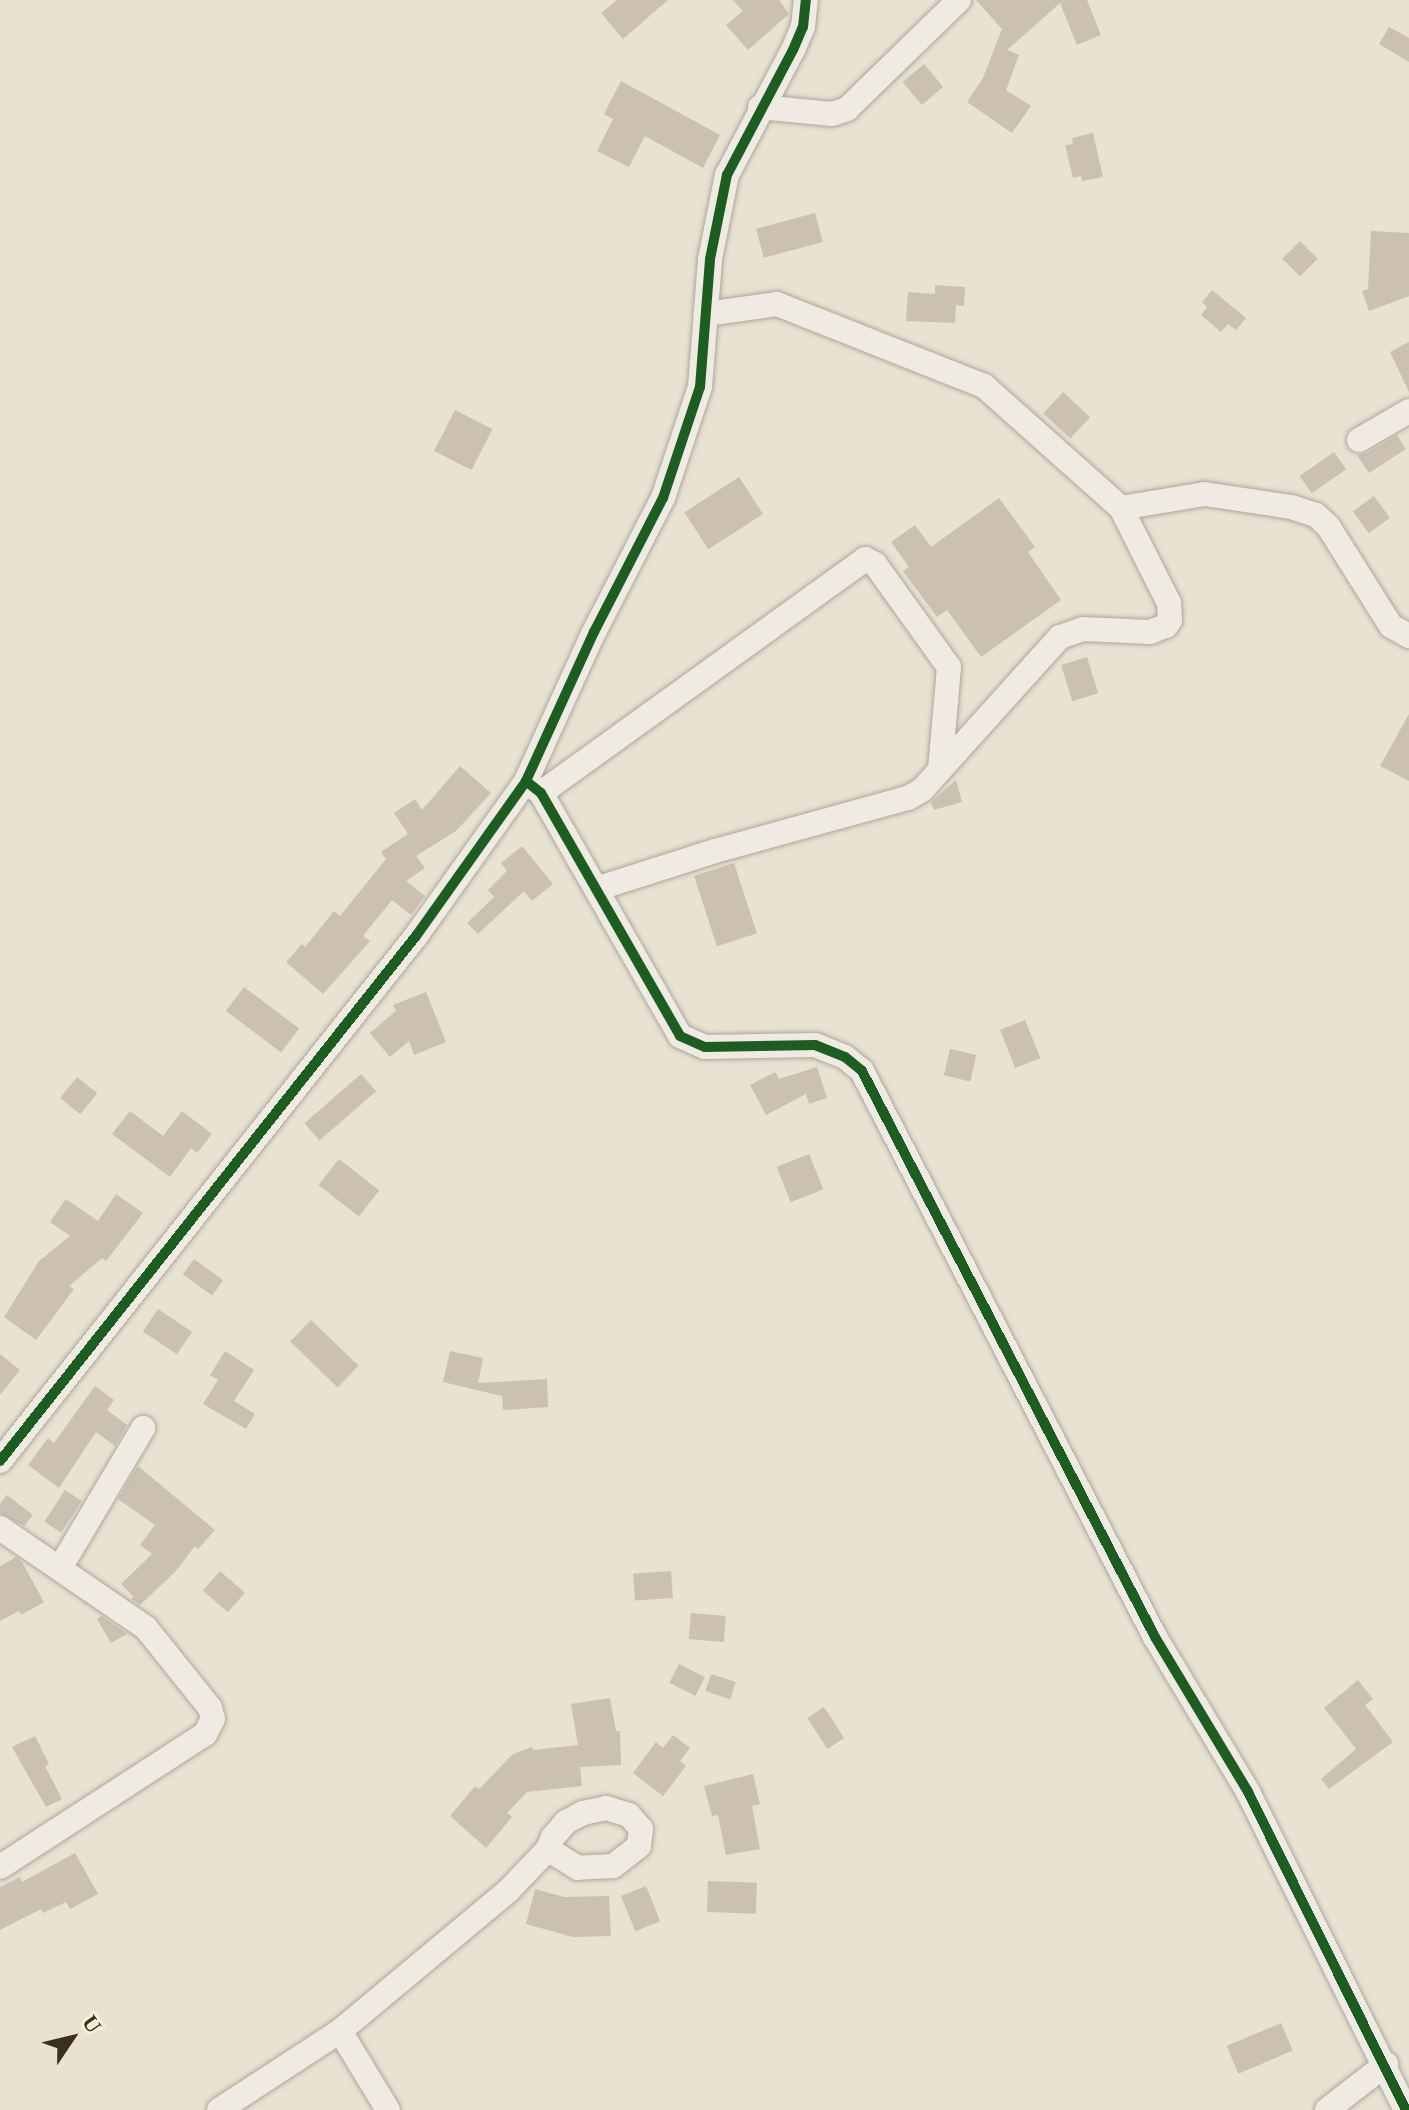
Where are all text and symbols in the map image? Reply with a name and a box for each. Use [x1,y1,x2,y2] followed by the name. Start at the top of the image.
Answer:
[32,1998,112,2078] north arrow
[77,2010,107,2038] text: U

